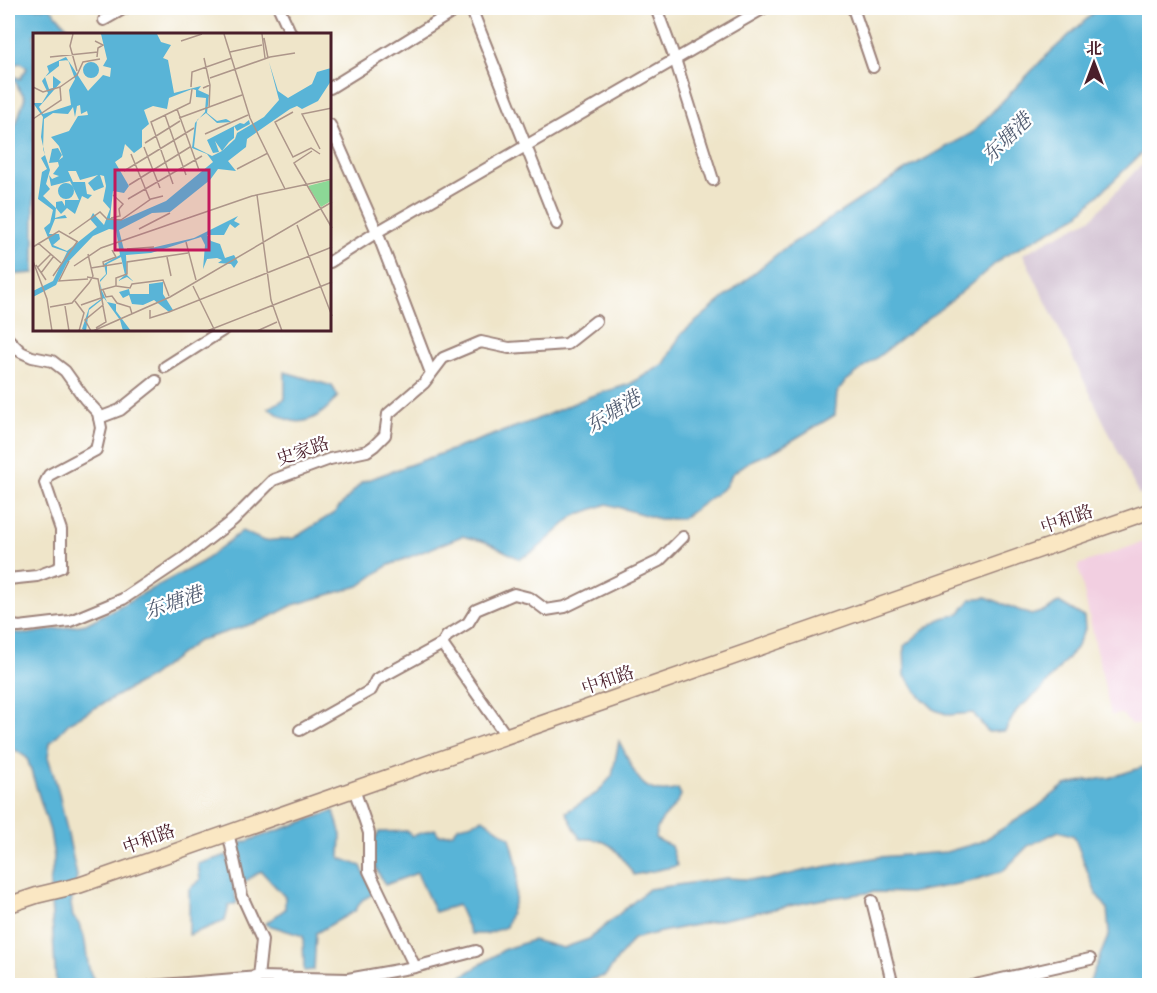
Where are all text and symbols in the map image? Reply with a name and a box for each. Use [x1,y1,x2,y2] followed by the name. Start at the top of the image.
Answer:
[33,33,332,332] inset map
[1064,33,1124,93] north arrow
[1086,40,1102,58] text: 北
[978,107,1038,167] water label: 东塘港
[582,385,647,437] water label: 东塘港
[274,433,331,469] street label: 史家路
[1038,501,1095,537] street label: 中和路
[142,582,208,623] water label: 东塘港
[579,662,636,698] street label: 中和路
[120,820,177,858] street label: 中和路

